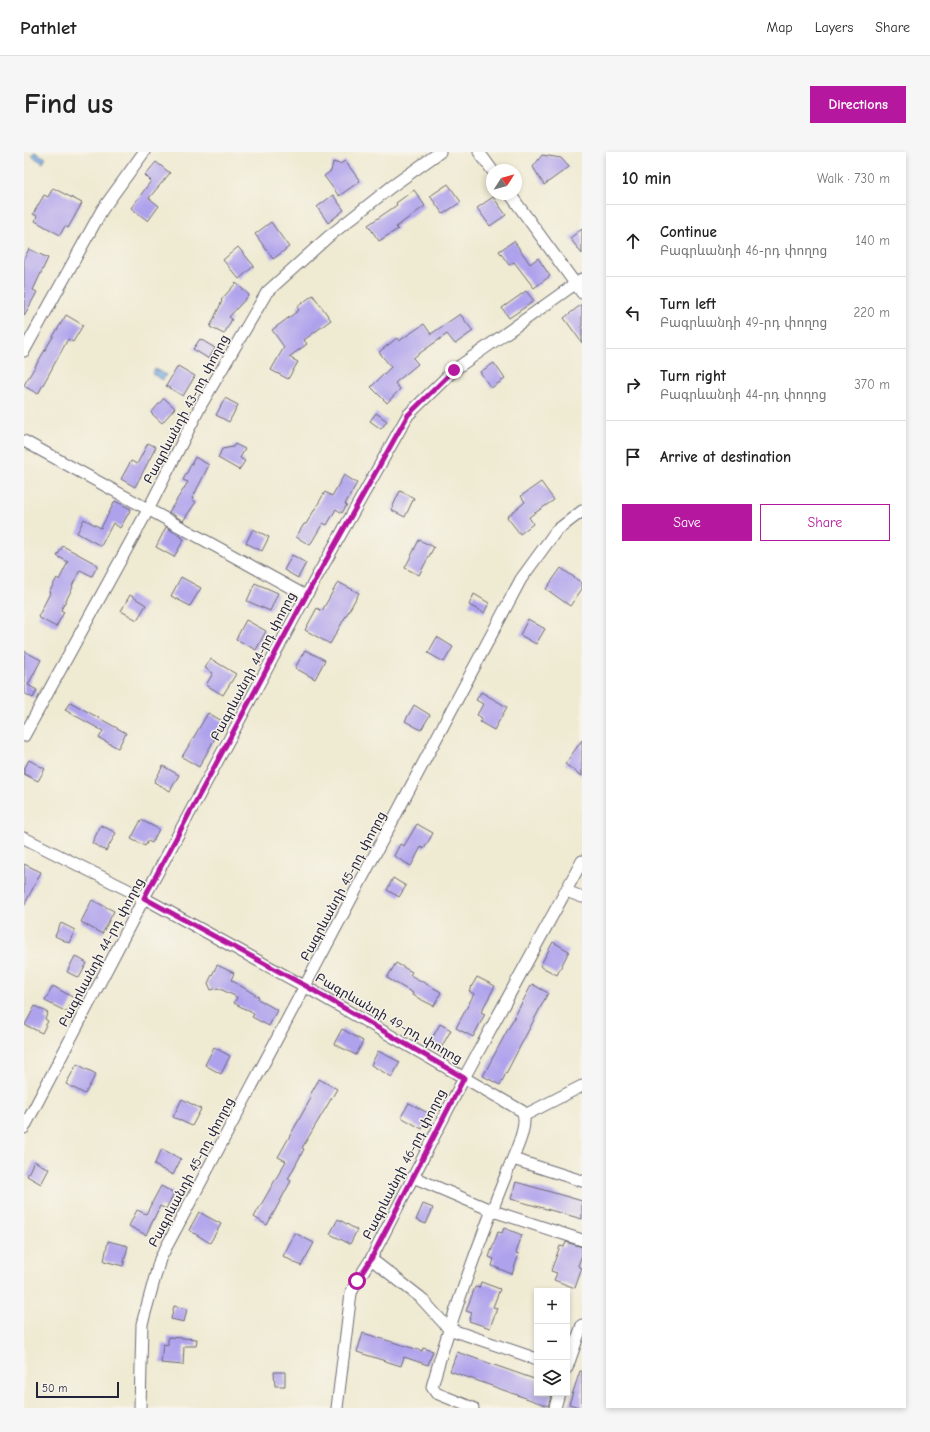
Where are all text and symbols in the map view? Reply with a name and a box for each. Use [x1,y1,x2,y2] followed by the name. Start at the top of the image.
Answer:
[20,17,76,39] text: Pathlet
[766,19,793,36] text: Map
[815,19,853,36] text: Layers
[875,19,910,36] text: Share
[810,86,906,123] button: Directions
[24,88,113,120] text: Find us
[486,164,522,200] north arrow
[622,169,671,188] text: 10 min
[817,171,890,186] text: Walk · 730 m
[660,223,717,241] text: Continue
[622,230,644,252] icon: ahead
[856,233,890,248] text: 140 m
[660,243,827,258] text: Բագրևանդի 46-րդ փողոց
[660,295,716,313] text: Turn left
[622,302,644,324] icon: left
[853,305,890,320] text: 220 m
[660,315,827,330] text: Բագրևանդի 49-րդ փողոց
[140,332,232,486] street label: Բագրևանդի 43-րդ փողոց
[445,361,463,379] route end
[660,367,726,385] text: Turn right
[622,374,644,396] icon: right
[854,377,890,392] text: 370 m
[660,387,827,402] text: Բագրևանդի 44-րդ փողոց
[622,446,644,468] icon: arrive
[660,448,791,466] text: Arrive at destination
[622,504,752,541] button: Save
[760,504,890,541] button: Share
[207,589,299,743] street label: Բագրևանդի 44-րդ փողոց
[297,809,389,963] street label: Բագրևանդի 45-րդ փողոց
[55,875,147,1029] street label: Բագրևանդի 44-րդ փողոց
[313,970,465,1066] street label: Բագրևանդի 49-րդ փողոց
[359,1086,449,1242] street label: Բագրևանդի 46-րդ փողոց
[145,1095,237,1249] street label: Բագրևանդի 45-րդ փողոց
[348,1272,366,1290] route start
[534,1288,570,1396] map controls
[534,1288,570,1324] button: +
[534,1324,570,1360] button: −
[534,1360,570,1396] button: layers
[36,1380,119,1399] scale bar
[42,1382,67,1395] text: 50 m

